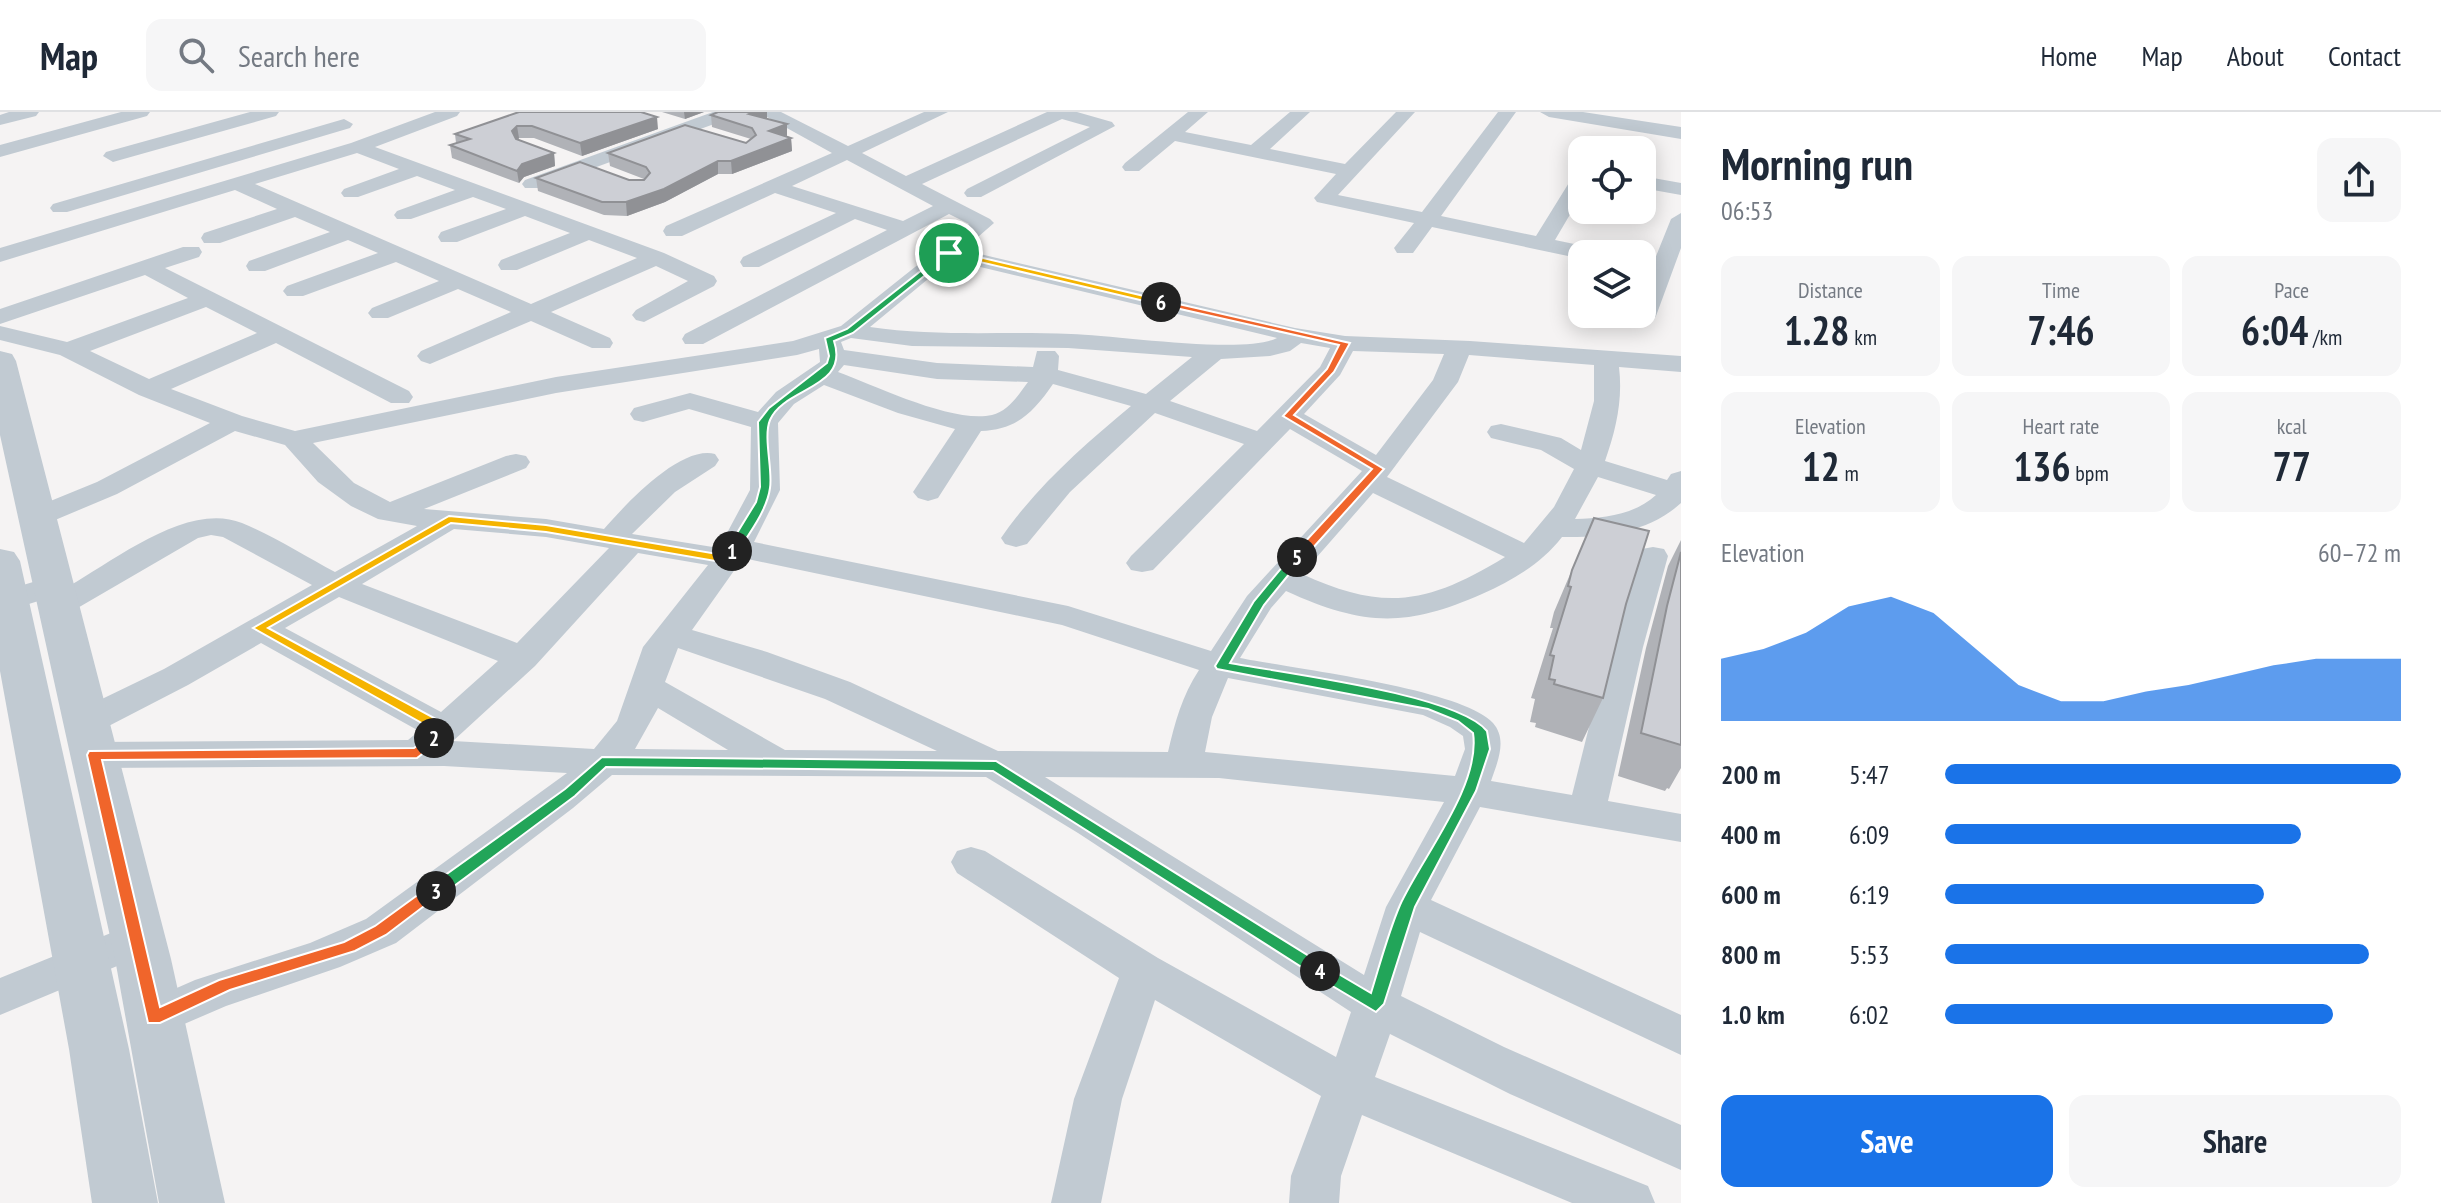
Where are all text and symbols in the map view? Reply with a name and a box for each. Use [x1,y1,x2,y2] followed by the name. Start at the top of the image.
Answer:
[146,19,706,91] search box
[40,31,98,80] text: Map
[174,33,218,77] icon: search
[238,36,360,75] text: Search here
[2041,37,2097,74] text: Home
[2141,37,2183,74] text: Map
[2227,37,2284,74] text: About
[2328,37,2401,74] text: Contact
[1721,135,1913,192] text: Morning run
[1568,136,1656,328] map controls
[1568,136,1656,224] button: locate
[2317,138,2401,222] button: share
[1721,194,1773,227] text: 06:53
[915,219,983,287] pin
[927,231,971,275] icon: arrive
[1568,240,1656,328] button: layers
[1798,276,1863,304] text: Distance
[2042,276,2080,304] text: Time
[2274,276,2309,304] text: Pace
[1141,282,1181,322] pin: 6
[1156,288,1166,316] text: 6
[1784,304,1849,356] text: 1.28
[2027,304,2095,356] text: 7:46
[2241,304,2308,356] text: 6:04
[1849,323,1877,351] text: km
[2308,323,2342,351] text: /km
[1795,412,1866,440] text: Elevation
[2023,412,2099,440] text: Heart rate
[2277,412,2307,440] text: kcal
[1802,440,1840,492] text: 12
[2013,440,2071,492] text: 136
[2273,440,2311,492] text: 77
[1840,459,1859,487] text: m
[2071,459,2109,487] text: bpm
[712,531,752,571] pin: 1
[1721,536,1804,569] text: Elevation
[2318,536,2401,569] text: 60–72 m
[727,537,737,565] text: 1
[1277,537,1317,577] pin: 5
[1292,543,1302,571] text: 5
[414,718,454,758] pin: 2
[429,724,439,752] text: 2
[1721,758,1781,791] text: 200 m
[1849,758,1889,791] text: 5:47
[1721,818,1781,851] text: 400 m
[1849,818,1889,851] text: 6:09
[416,871,456,911] pin: 3
[431,877,441,905] text: 3
[1721,878,1781,911] text: 600 m
[1849,878,1889,911] text: 6:19
[1721,938,1781,971] text: 800 m
[1849,938,1889,971] text: 5:53
[1300,951,1340,991] pin: 4
[1315,957,1325,985] text: 4
[1721,998,1785,1031] text: 1.0 km
[1849,998,1889,1031] text: 6:02
[1721,1095,2053,1187] button: Save
[2069,1095,2401,1187] button: Share

